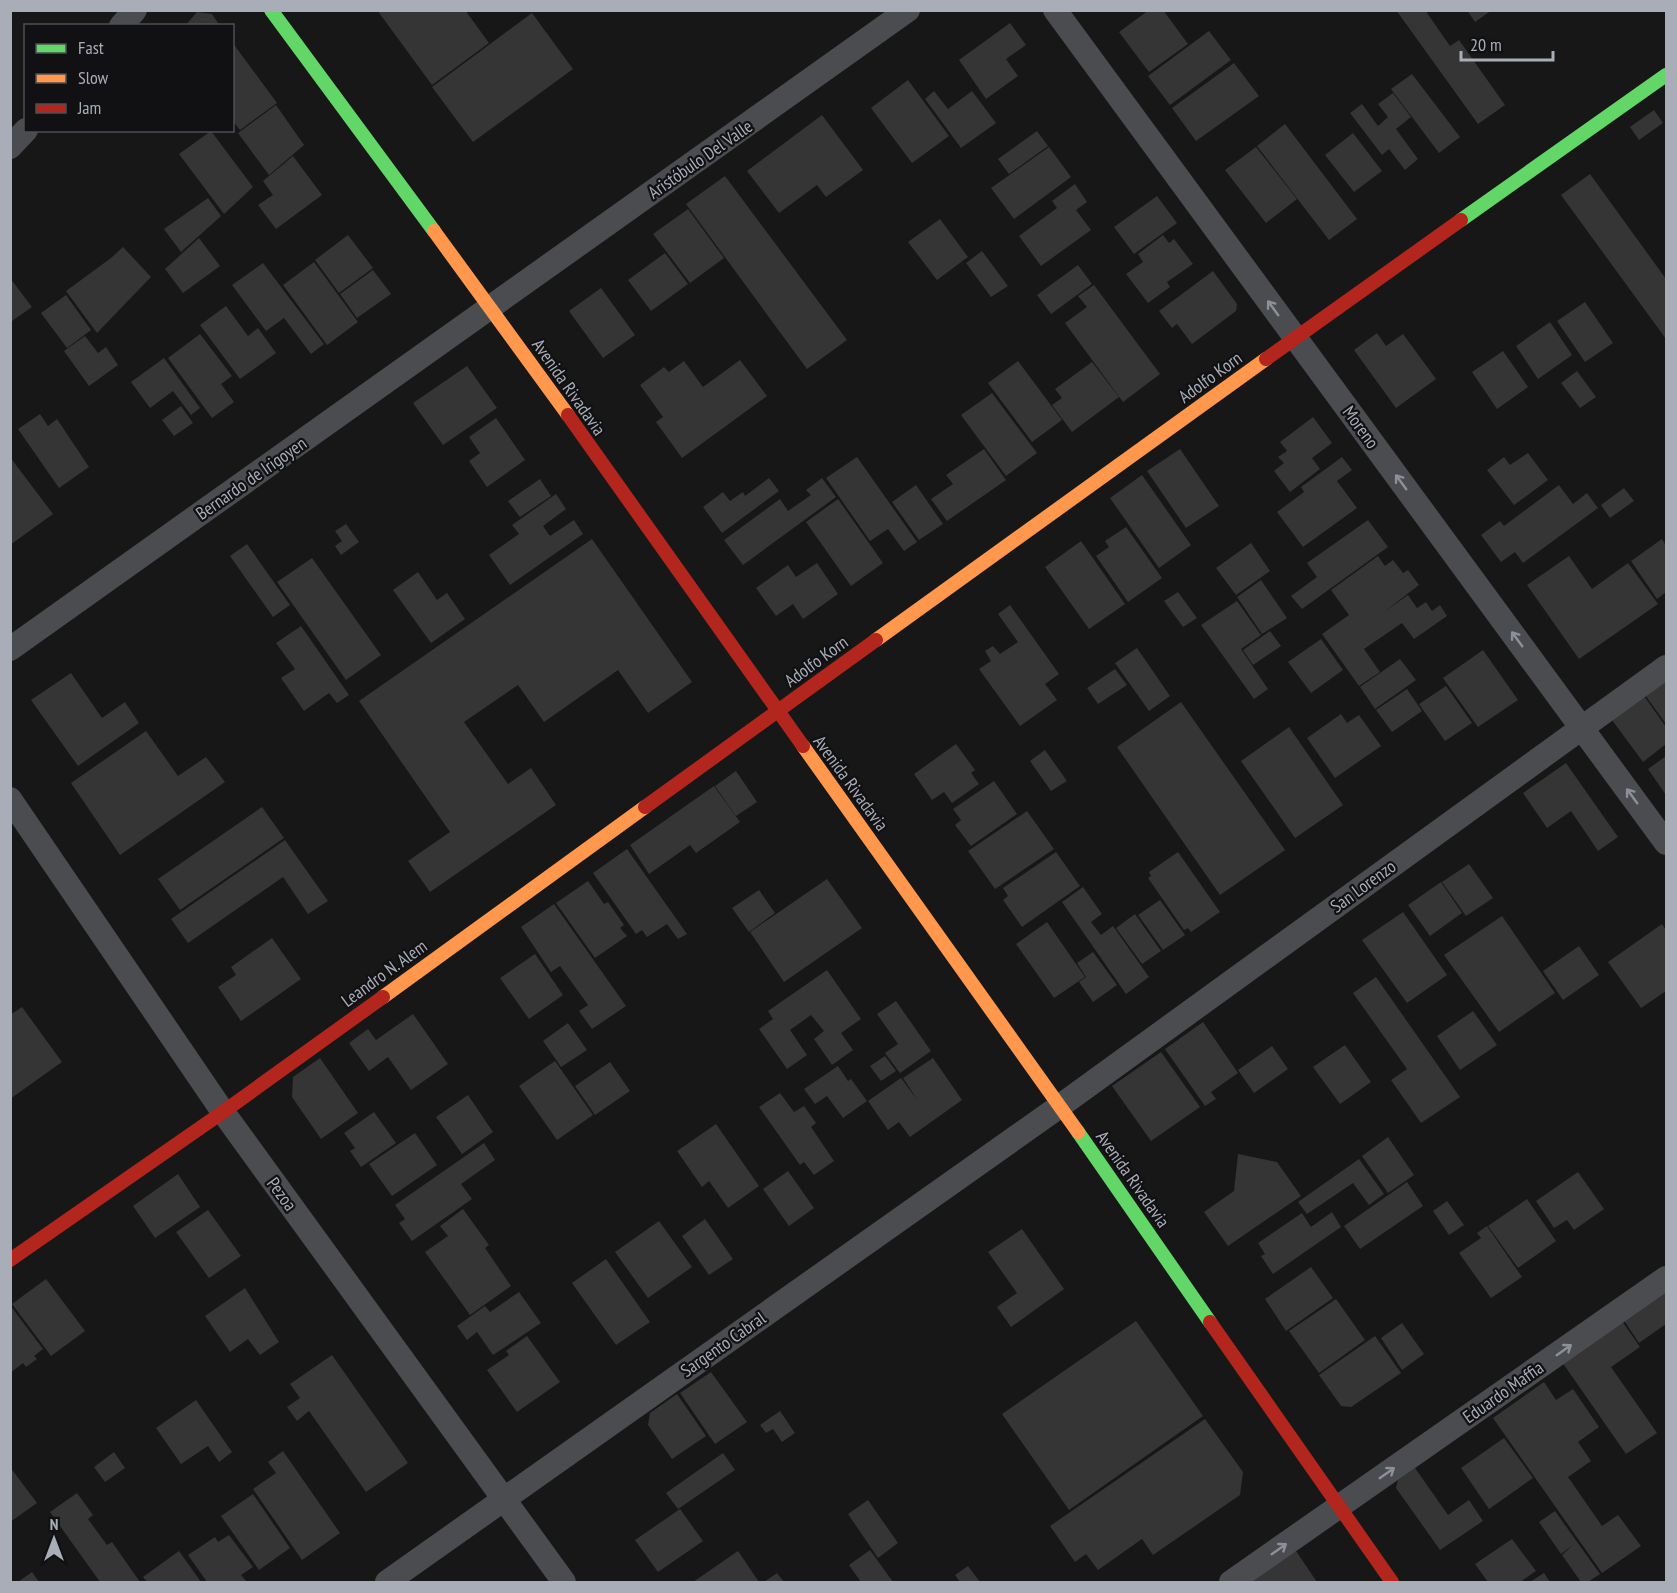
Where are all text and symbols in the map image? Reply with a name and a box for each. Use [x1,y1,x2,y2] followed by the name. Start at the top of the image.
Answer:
[24,24,234,132] legend
[1461,24,1552,62] scale bar
[1470,33,1502,56] text: 20 m
[78,36,104,59] text: Fast
[78,66,109,89] text: Slow
[77,96,101,119] text: Jam
[643,114,757,204] street label: Aristóbulo Del Valle
[1267,300,1279,316] one-way arrow
[527,334,611,440] street label: Avenida Rivadavia
[1174,346,1246,408] street label: Adolfo Korn
[1338,401,1384,453] street label: Moreno
[191,431,311,525] street label: Bernardo de Irigoyen
[1395,474,1408,490] one-way arrow
[780,630,852,692] street label: Adolfo Korn
[1511,631,1523,647] one-way arrow
[809,731,893,835] street label: Avenida Rivadavia
[1626,788,1638,804] one-way arrow
[1326,854,1400,917] street label: San Lorenzo
[337,934,431,1012] street label: Leandro N. Alem
[1091,1126,1175,1232] street label: Avenida Rivadavia
[262,1173,302,1215] street label: Pezoa
[676,1306,771,1382] street label: Sargento Cabral
[1556,1344,1572,1356] one-way arrow
[1458,1356,1548,1428] street label: Eduardo Maffia
[1378,1467,1395,1479] one-way arrow
[24,1509,84,1569] north arrow
[50,1514,58,1534] text: N
[1270,1543,1286,1555] one-way arrow

